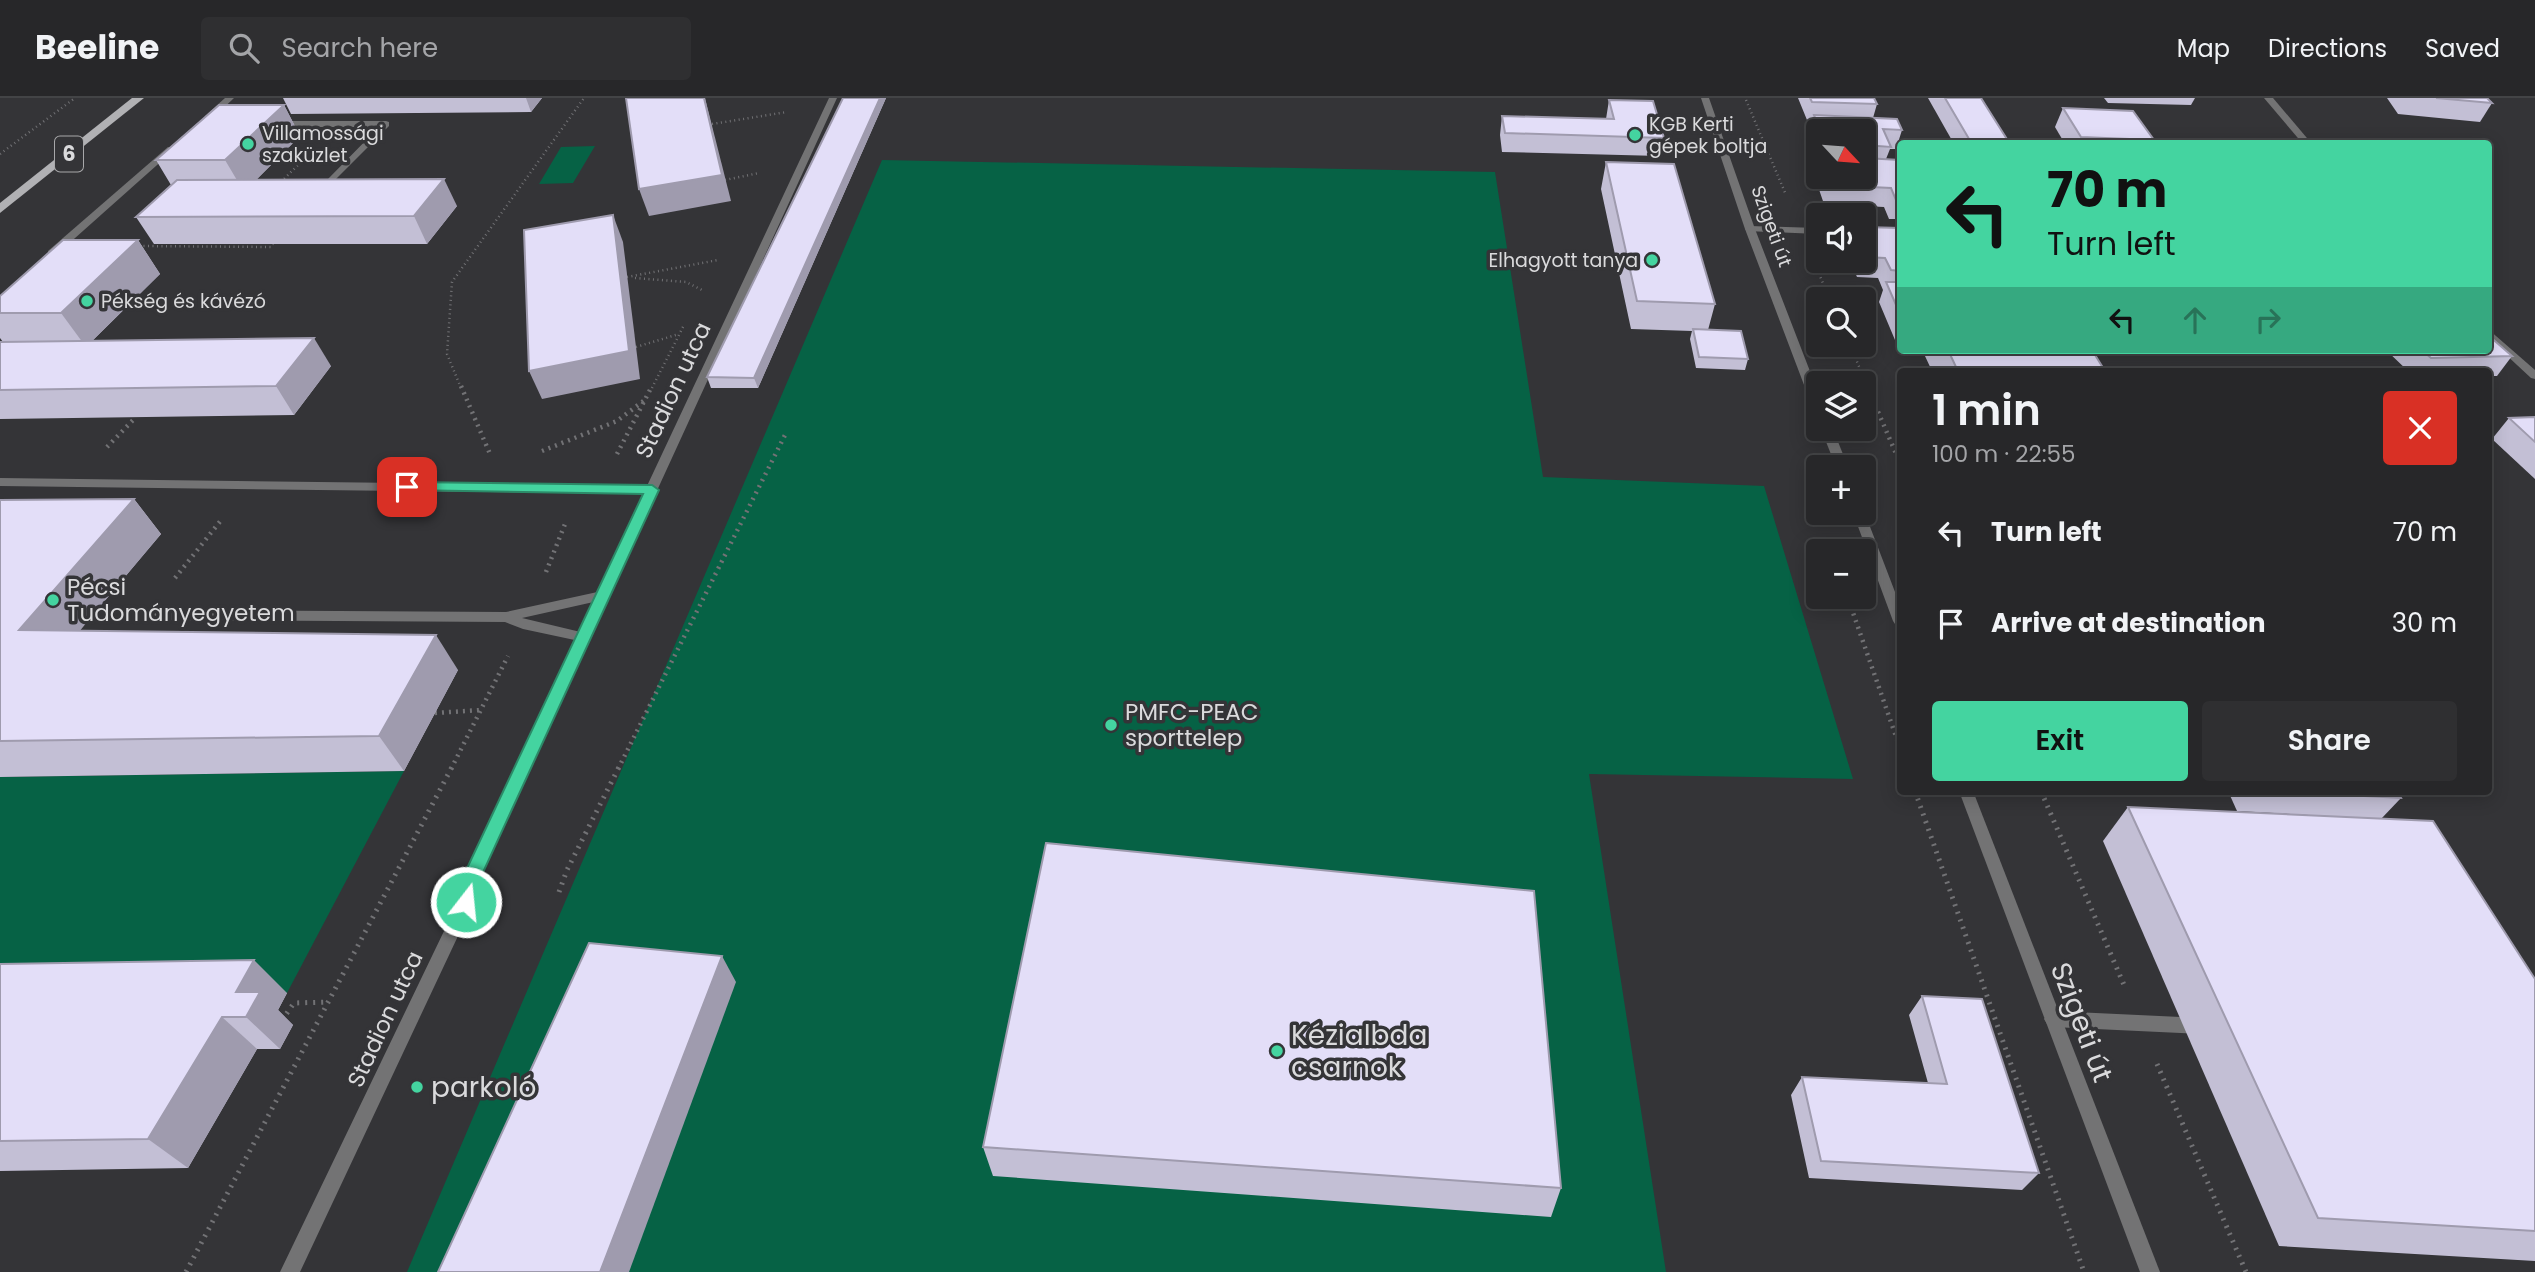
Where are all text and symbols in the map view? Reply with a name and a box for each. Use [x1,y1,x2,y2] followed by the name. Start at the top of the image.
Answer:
[201,17,691,80] search box
[35,24,159,71] text: Beeline
[225,29,263,67] icon: search
[281,30,438,66] text: Search here
[2177,32,2230,65] text: Map
[2268,32,2387,65] text: Directions
[2425,32,2500,65] text: Saved
[1649,111,1767,160] place label: KGB Kerti gépek boltja
[1806,119,1876,189] north arrow
[1806,119,1876,609] map controls
[262,120,384,169] place label: Villamossági szaküzlet
[1627,127,1643,143] marker: KGB Kerti gépek boltja
[55,136,83,172] road number: 6
[240,136,256,152] marker: Villamossági szaküzlet
[2047,156,2167,224] text: 70 m
[1932,168,2023,259] icon: left
[1744,182,1799,271] street label: Szigeti út
[1806,203,1876,273] button: sound
[2047,221,2176,266] text: Turn left
[1489,247,1638,274] place label: Elhagyott tanya
[1644,252,1660,268] marker: Elhagyott tanya
[1806,287,1876,357] button: search
[101,288,266,315] place label: Pékség és kávézó
[79,293,95,309] marker: Pékség és kávézó
[2103,301,2141,339] icon: left
[2176,301,2214,339] icon: ahead
[2249,301,2287,339] icon: right
[627,317,719,463] street label: Stadion utca
[1806,371,1876,441] button: layers
[1932,381,2041,440] text: 1 min
[2383,391,2457,465] button: close
[1932,438,2075,470] text: 100 m · 22:55
[1806,455,1876,525] button: +
[377,457,437,517] pin
[388,468,426,506] icon: arrive
[1932,514,1970,552] icon: left
[1991,514,2102,550] text: Turn left
[2393,514,2457,550] text: 70 m
[1806,539,1876,609] button: −
[67,571,295,629] place label: Pécsi Tudományegyetem
[45,592,61,608] marker: Pécsi Tudományegyetem
[1932,605,1970,643] icon: arrive
[1991,605,2266,641] text: Arrive at destination
[2392,605,2457,641] text: 30 m
[1125,696,1259,754] place label: PMFC-PEAC sporttelep
[1932,701,2188,781] button: Exit
[2202,701,2457,781] button: Share
[1103,717,1119,733] marker: PMFC-PEAC sporttelep
[429,865,503,939] position arrow
[339,946,431,1092] street label: Stadion utca
[2041,957,2122,1088] street label: Szigeti út
[1291,1016,1427,1087] place label: Kézialbda csarnok
[1269,1043,1285,1059] marker: Kézialbda csarnok
[431,1068,536,1107] place label: parkoló
[409,1079,425,1095] marker: parkoló

